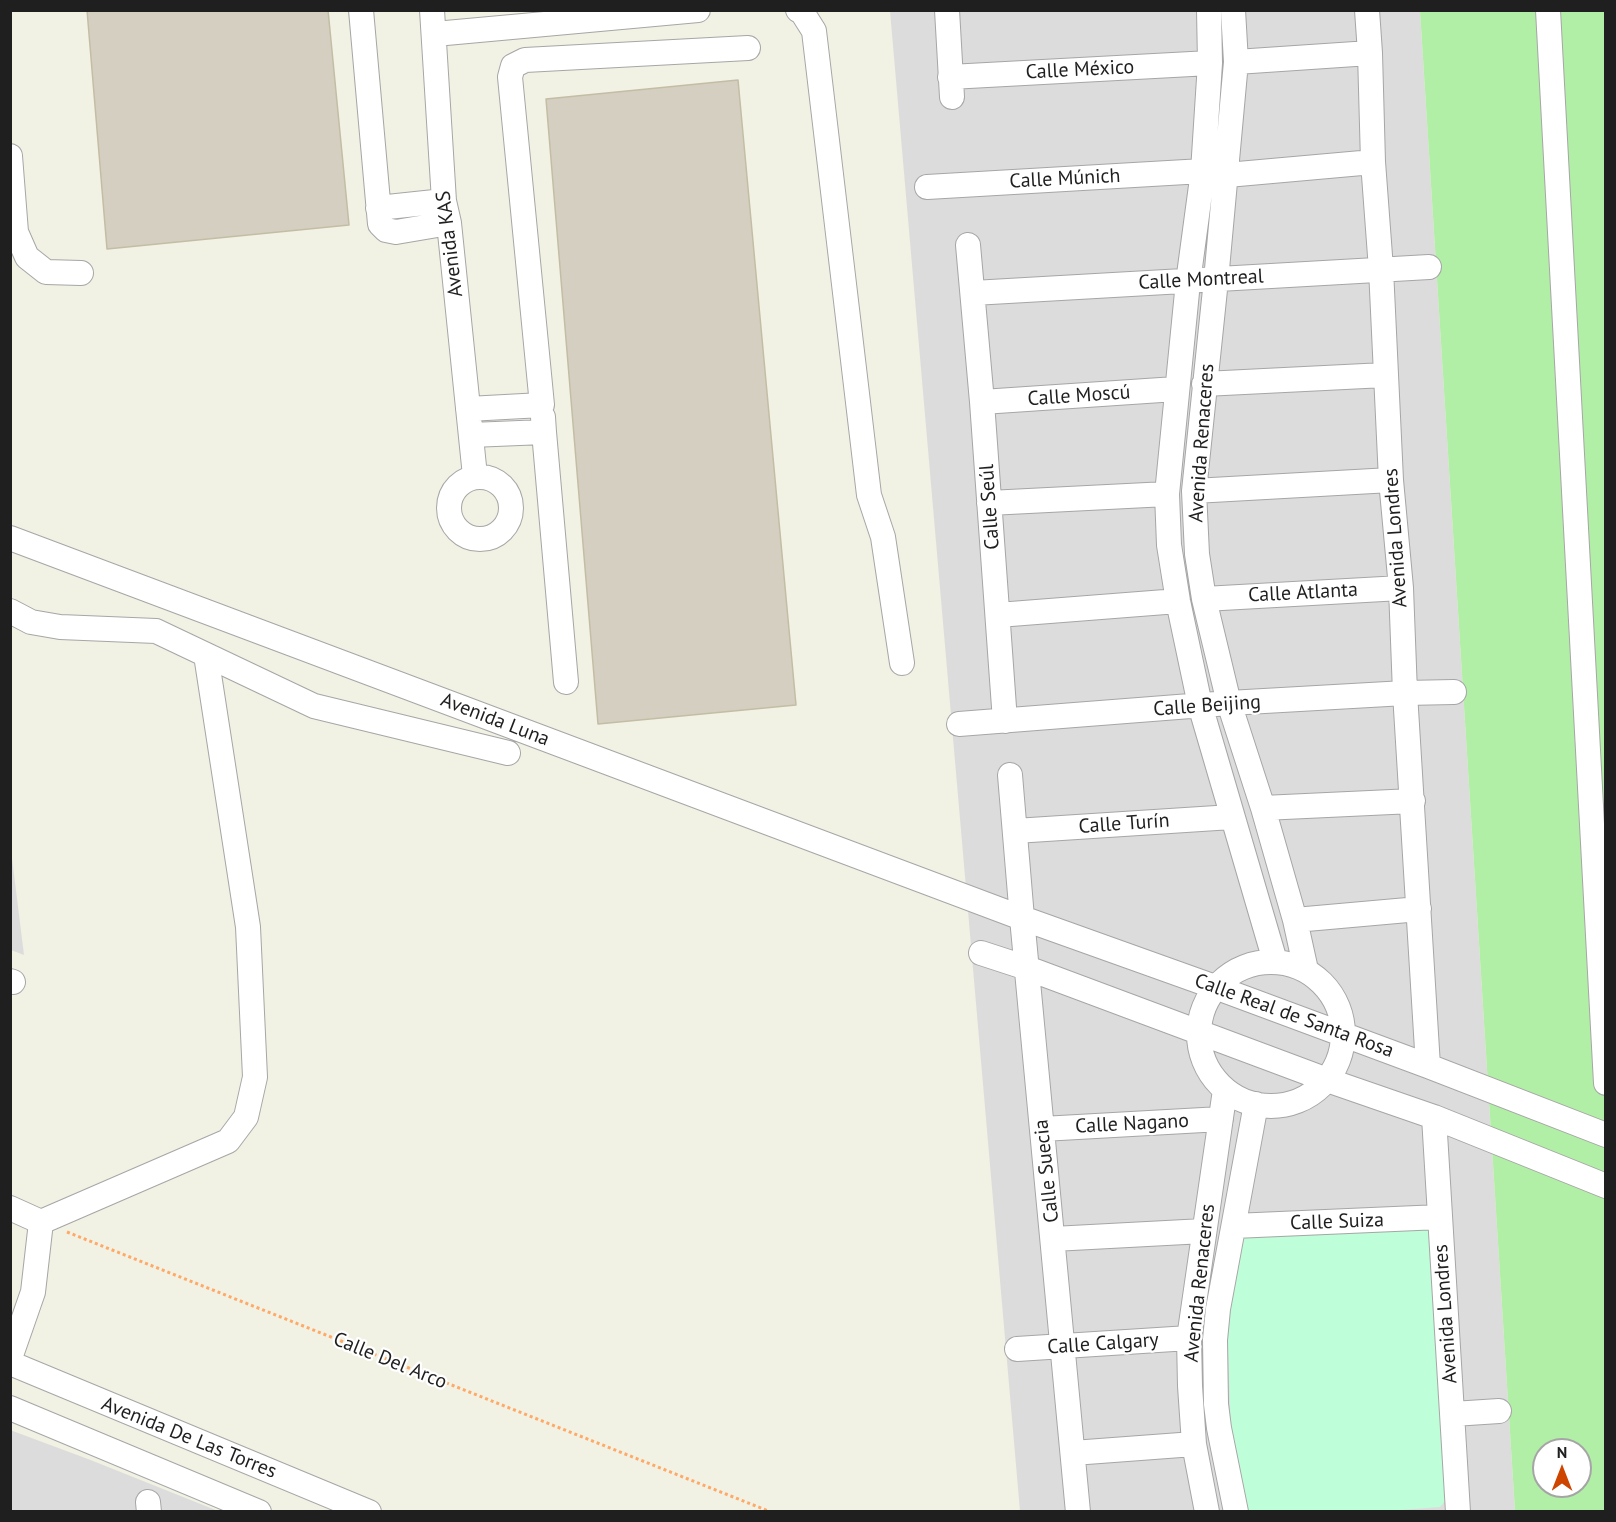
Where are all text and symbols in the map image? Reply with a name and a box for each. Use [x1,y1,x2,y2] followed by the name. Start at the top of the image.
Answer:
[1025,55,1135,85] street label: Calle México
[1009,164,1121,194] street label: Calle Múnich
[432,190,468,298] street label: Avenida KAS
[1138,265,1264,295] street label: Calle Montreal
[1184,363,1220,523] street label: Avenida Renaceres
[1027,380,1131,412] street label: Calle Moscú
[975,463,1005,551] street label: Calle Seúl
[1379,467,1413,609] street label: Avenida Londres
[1248,578,1358,608] street label: Calle Atlanta
[437,688,553,752] street label: Avenida Luna
[1152,690,1262,722] street label: Calle Beijing
[1078,809,1170,839] street label: Calle Turín
[1191,969,1397,1063] street label: Calle Real de Santa Rosa
[1075,1109,1189,1139] street label: Calle Nagano
[1030,1118,1064,1224] street label: Calle Suecia
[1180,1203,1220,1363] street label: Avenida Renaceres
[1290,1208,1384,1236] street label: Calle Suiza
[1429,1243,1463,1385] street label: Avenida Londres
[330,1327,450,1395] street label: Calle Del Arco
[1046,1328,1160,1360] street label: Calle Calgary
[98,1392,280,1484] street label: Avenida De Las Torres
[1532,1438,1592,1498] north arrow
[1557,1442,1567,1462] text: N

